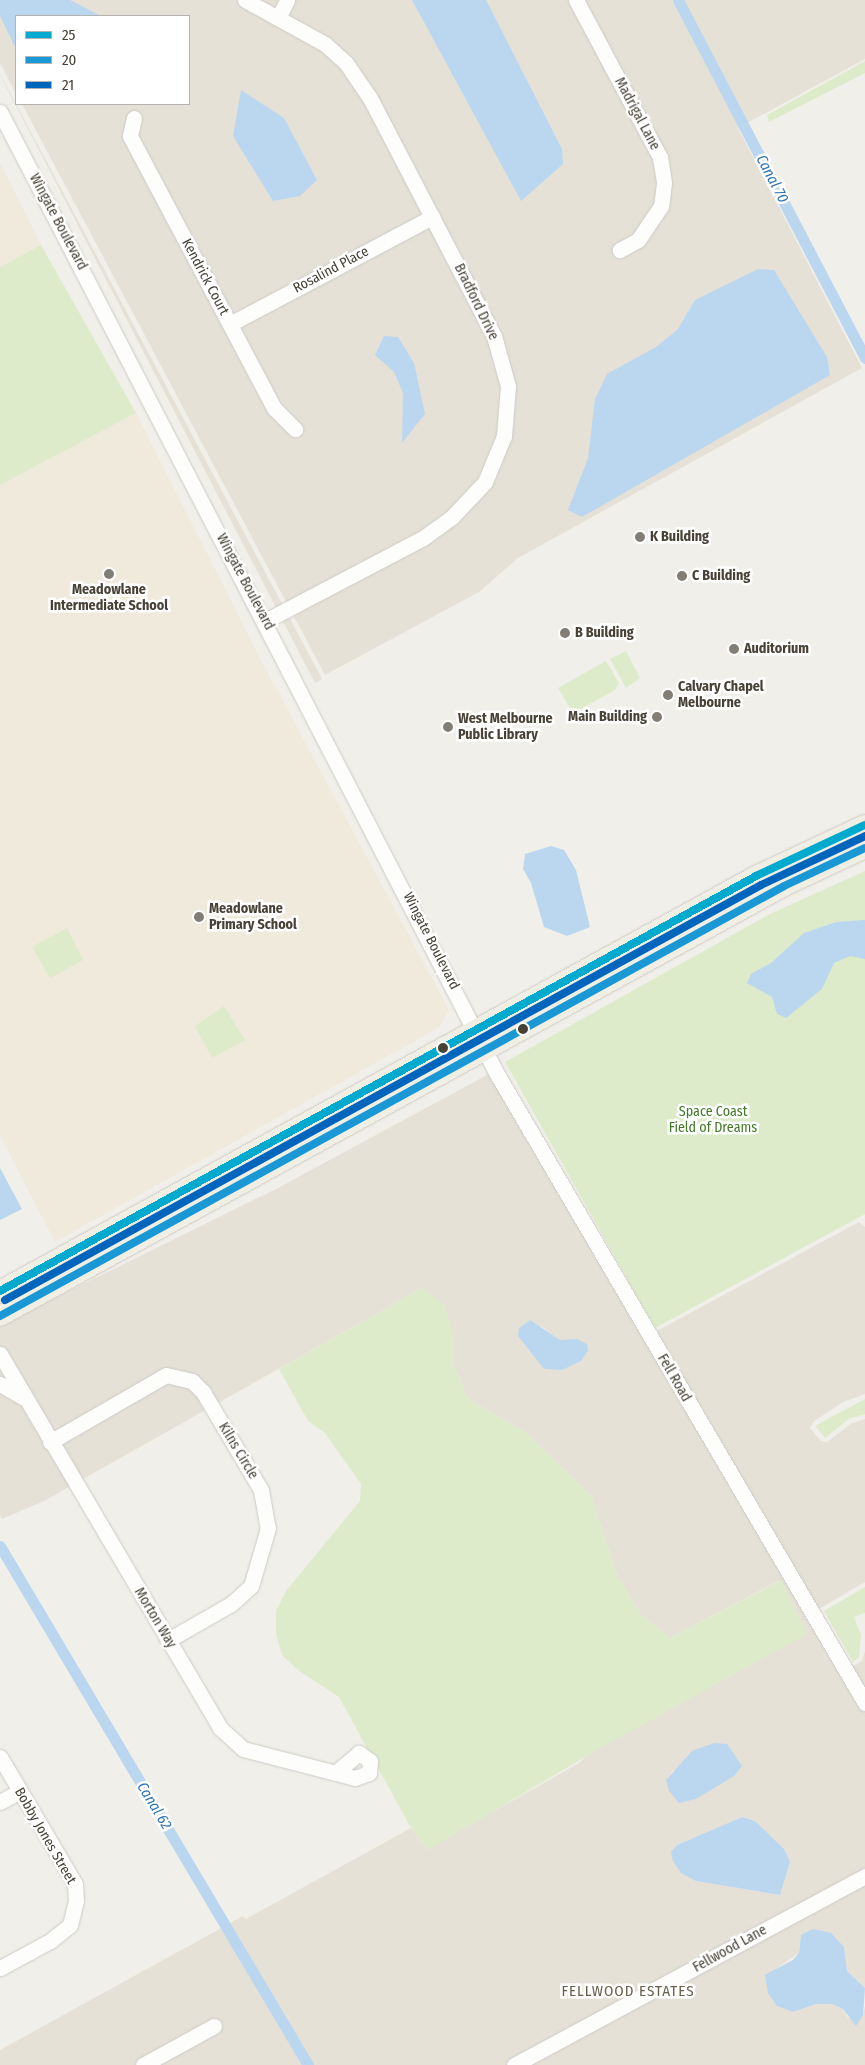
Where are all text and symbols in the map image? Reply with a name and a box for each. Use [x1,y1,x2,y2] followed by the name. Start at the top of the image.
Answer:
[15,15,190,105] legend
[62,26,76,44] text: 25
[62,51,76,69] text: 20
[611,75,663,153] street label: Madrigal Lane
[62,76,74,94] text: 21
[752,152,792,206] water label: Canal 70
[25,171,91,273] street label: Wingate Boulevard
[178,236,232,318] street label: Kendrick Court
[290,243,372,297] street label: Rosalind Place
[450,261,502,343] street label: Bradford Drive
[650,529,709,545] place label: K Building
[212,531,278,633] street label: Wingate Boulevard
[634,531,646,543] marker: K Building
[103,568,115,580] marker: Meadowlane Intermediate School
[692,568,750,584] place label: C Building
[676,570,688,582] marker: C Building
[50,582,168,614] place label: Meadowlane Intermediate School
[575,625,634,641] place label: B Building
[559,627,571,639] marker: B Building
[744,641,809,657] place label: Auditorium
[728,643,740,655] marker: Auditorium
[678,679,764,712] place label: Calvary Chapel Melbourne
[662,689,674,701] marker: Calvary Chapel Melbourne
[568,709,647,725] place label: Main Building
[458,711,553,744] place label: West Melbourne Public Library
[651,711,663,723] marker: Main Building
[442,721,454,733] marker: West Melbourne Public Library
[399,890,463,992] street label: Wingate Boulevard
[209,901,297,934] place label: Meadowlane Primary School
[193,911,205,923] marker: Meadowlane Primary School
[518,1024,528,1034] unlabelled marker
[438,1043,448,1053] unlabelled marker
[669,1104,757,1136] park label: Space Coast Field of Dreams
[654,1351,694,1405] street label: Fell Road
[215,1420,261,1482] street label: Kilns Circle
[130,1585,180,1651] street label: Morton Way
[133,1779,175,1833] water label: Canal 62
[11,1785,79,1887] street label: Bobby Jones Street
[690,1922,770,1976] street label: Fellwood Lane
[559,1983,697,2001] district label: FELLWOOD ESTATES

